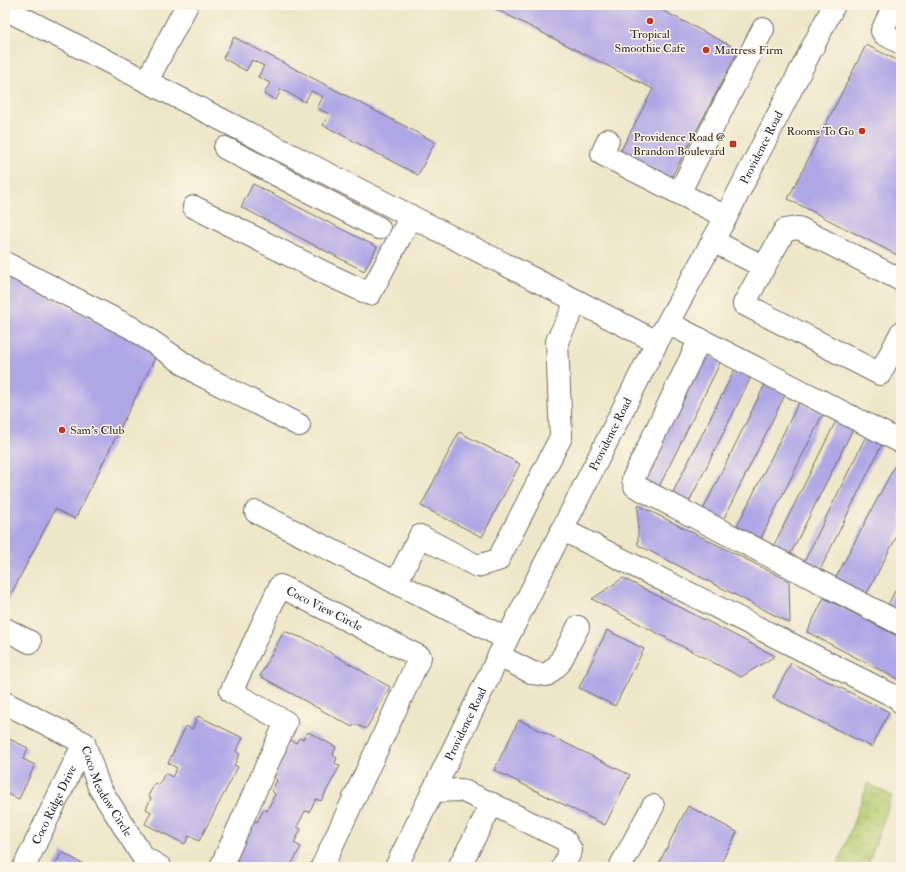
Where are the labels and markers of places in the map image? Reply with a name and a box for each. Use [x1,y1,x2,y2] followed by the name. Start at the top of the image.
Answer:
[645,16,655,26] marker: Tropical Smoothie Cafe
[615,27,685,56] place label: Tropical Smoothie Cafe
[714,43,784,58] place label: Mattress Firm
[701,45,711,55] marker: Mattress Firm
[787,124,854,139] place label: Rooms To Go
[857,126,867,136] marker: Rooms To Go
[633,130,725,159] place label: Providence Road @ Brandon Boulevard
[728,139,738,149] marker: Providence Road @ Brandon Boulevard
[70,423,124,438] place label: Sam's Club
[57,425,67,435] marker: Sam's Club

